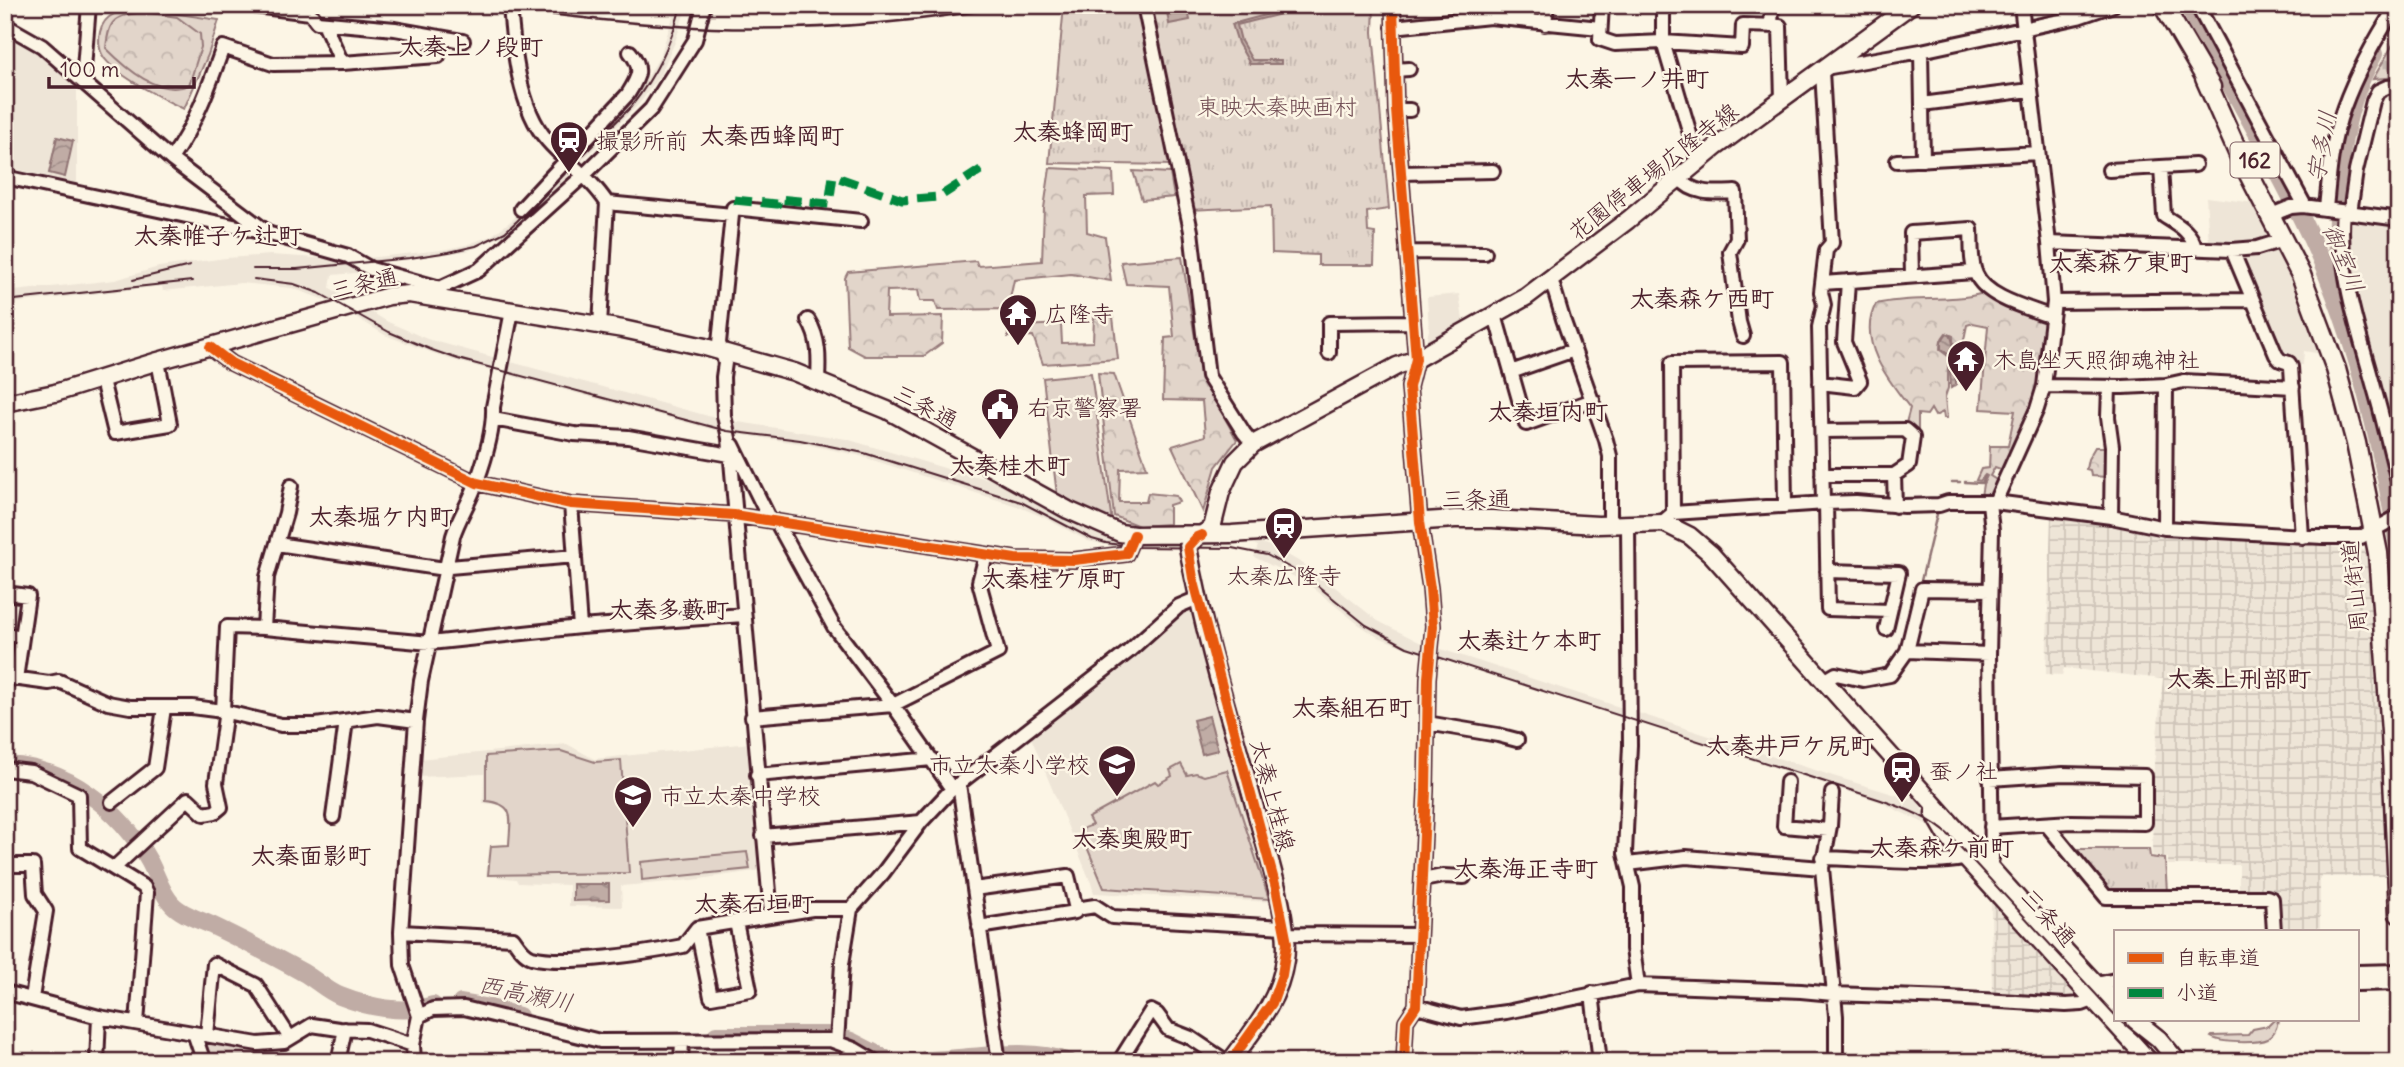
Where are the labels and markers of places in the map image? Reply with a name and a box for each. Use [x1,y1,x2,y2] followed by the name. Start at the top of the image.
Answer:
[548,119,590,174] station icon: 撮影所前
[596,126,688,155] place label: 撮影所前
[997,292,1039,347] temple icon: 広隆寺
[1045,299,1114,328] place label: 広隆寺
[1945,338,1987,393] temple icon: 木島坐天照御魂神社
[1993,345,2200,374] place label: 木島坐天照御魂神社
[979,386,1021,441] public building icon: 右京警察署
[1027,393,1142,422] place label: 右京警察署
[1263,505,1305,560] station icon: 太秦広隆寺
[1227,561,1342,590] place label: 太秦広隆寺
[1096,743,1138,798] school or university icon: 市立太秦小学校
[1881,749,1923,804] station icon: 蚕ノ社
[929,750,1090,779] place label: 市立太秦小学校
[1929,756,1998,785] place label: 蚕ノ社
[612,774,654,829] school or university icon: 市立太秦中学校
[660,781,821,810] place label: 市立太秦中学校

